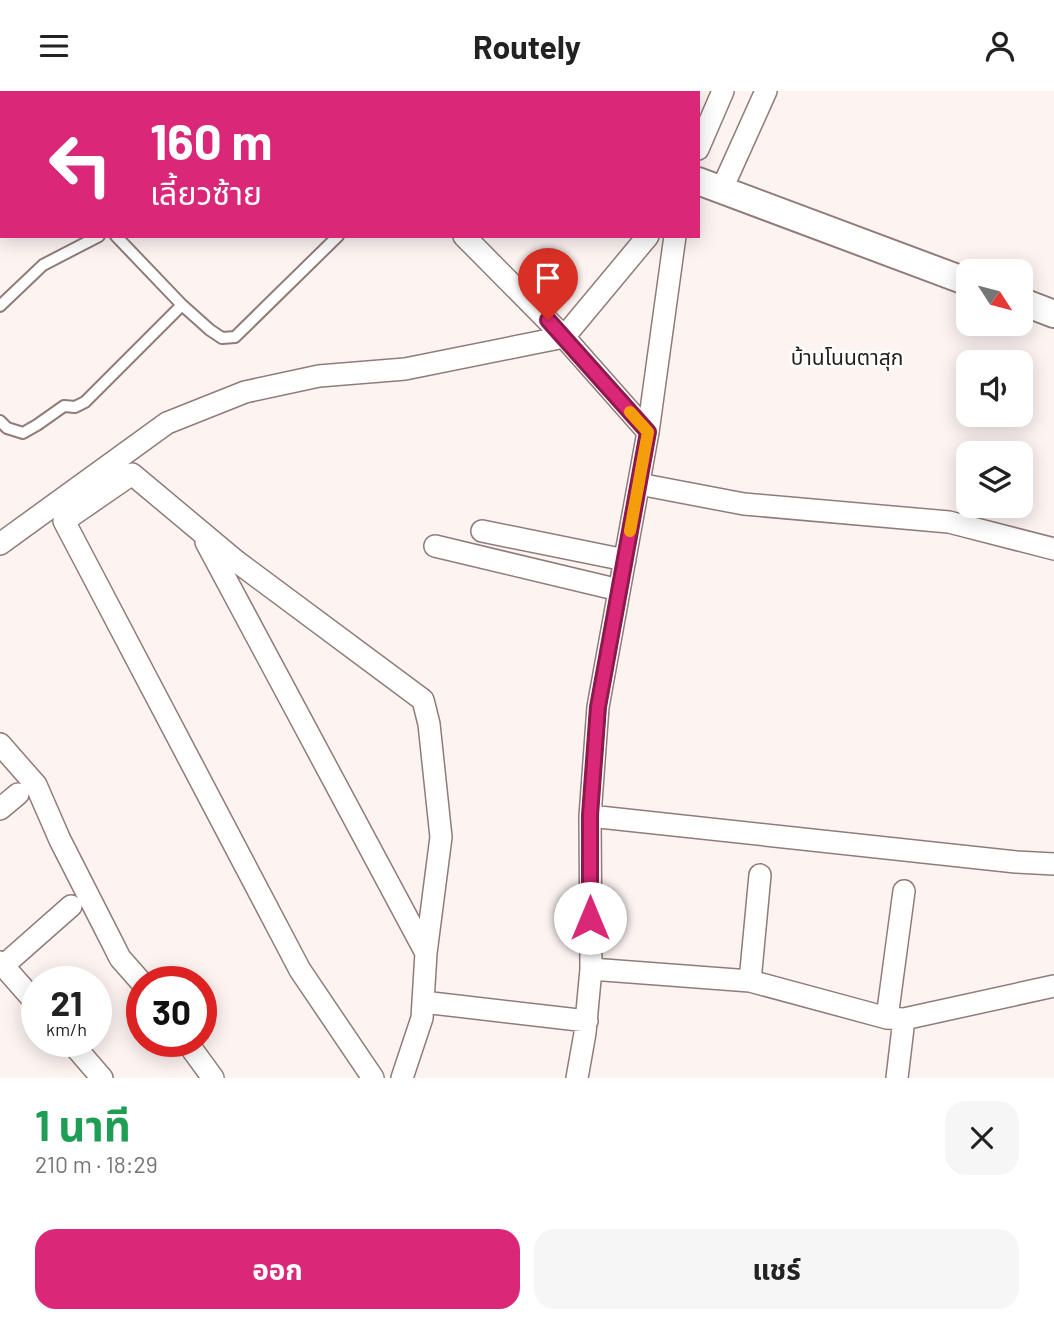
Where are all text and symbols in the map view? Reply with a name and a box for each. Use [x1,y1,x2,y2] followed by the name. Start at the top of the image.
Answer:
[35,27,73,65] icon: menu
[473,27,581,65] text: Routely
[981,27,1019,65] icon: person
[150,111,272,170] text: 160 m
[35,119,126,210] icon: left
[150,173,262,211] text: เลี้ยวซ้าย
[518,248,578,320] pin
[529,259,567,297] icon: arrive
[956,259,1032,336] north arrow
[956,259,1033,518] map controls
[791,344,903,371] district label: บ้านโนนตาสุก
[956,350,1033,427] button: sound
[956,441,1033,518] button: layers
[553,881,627,955] position arrow
[126,966,217,1057] speed limit sign: 30
[51,981,82,1023] text: 21
[46,1018,87,1040] text: km/h
[35,1099,131,1149] text: 1 นาที
[945,1101,1019,1175] button: close
[35,1150,158,1178] text: 210 m · 18:29
[35,1229,520,1309] button: ออก
[534,1229,1019,1309] button: แชร์

